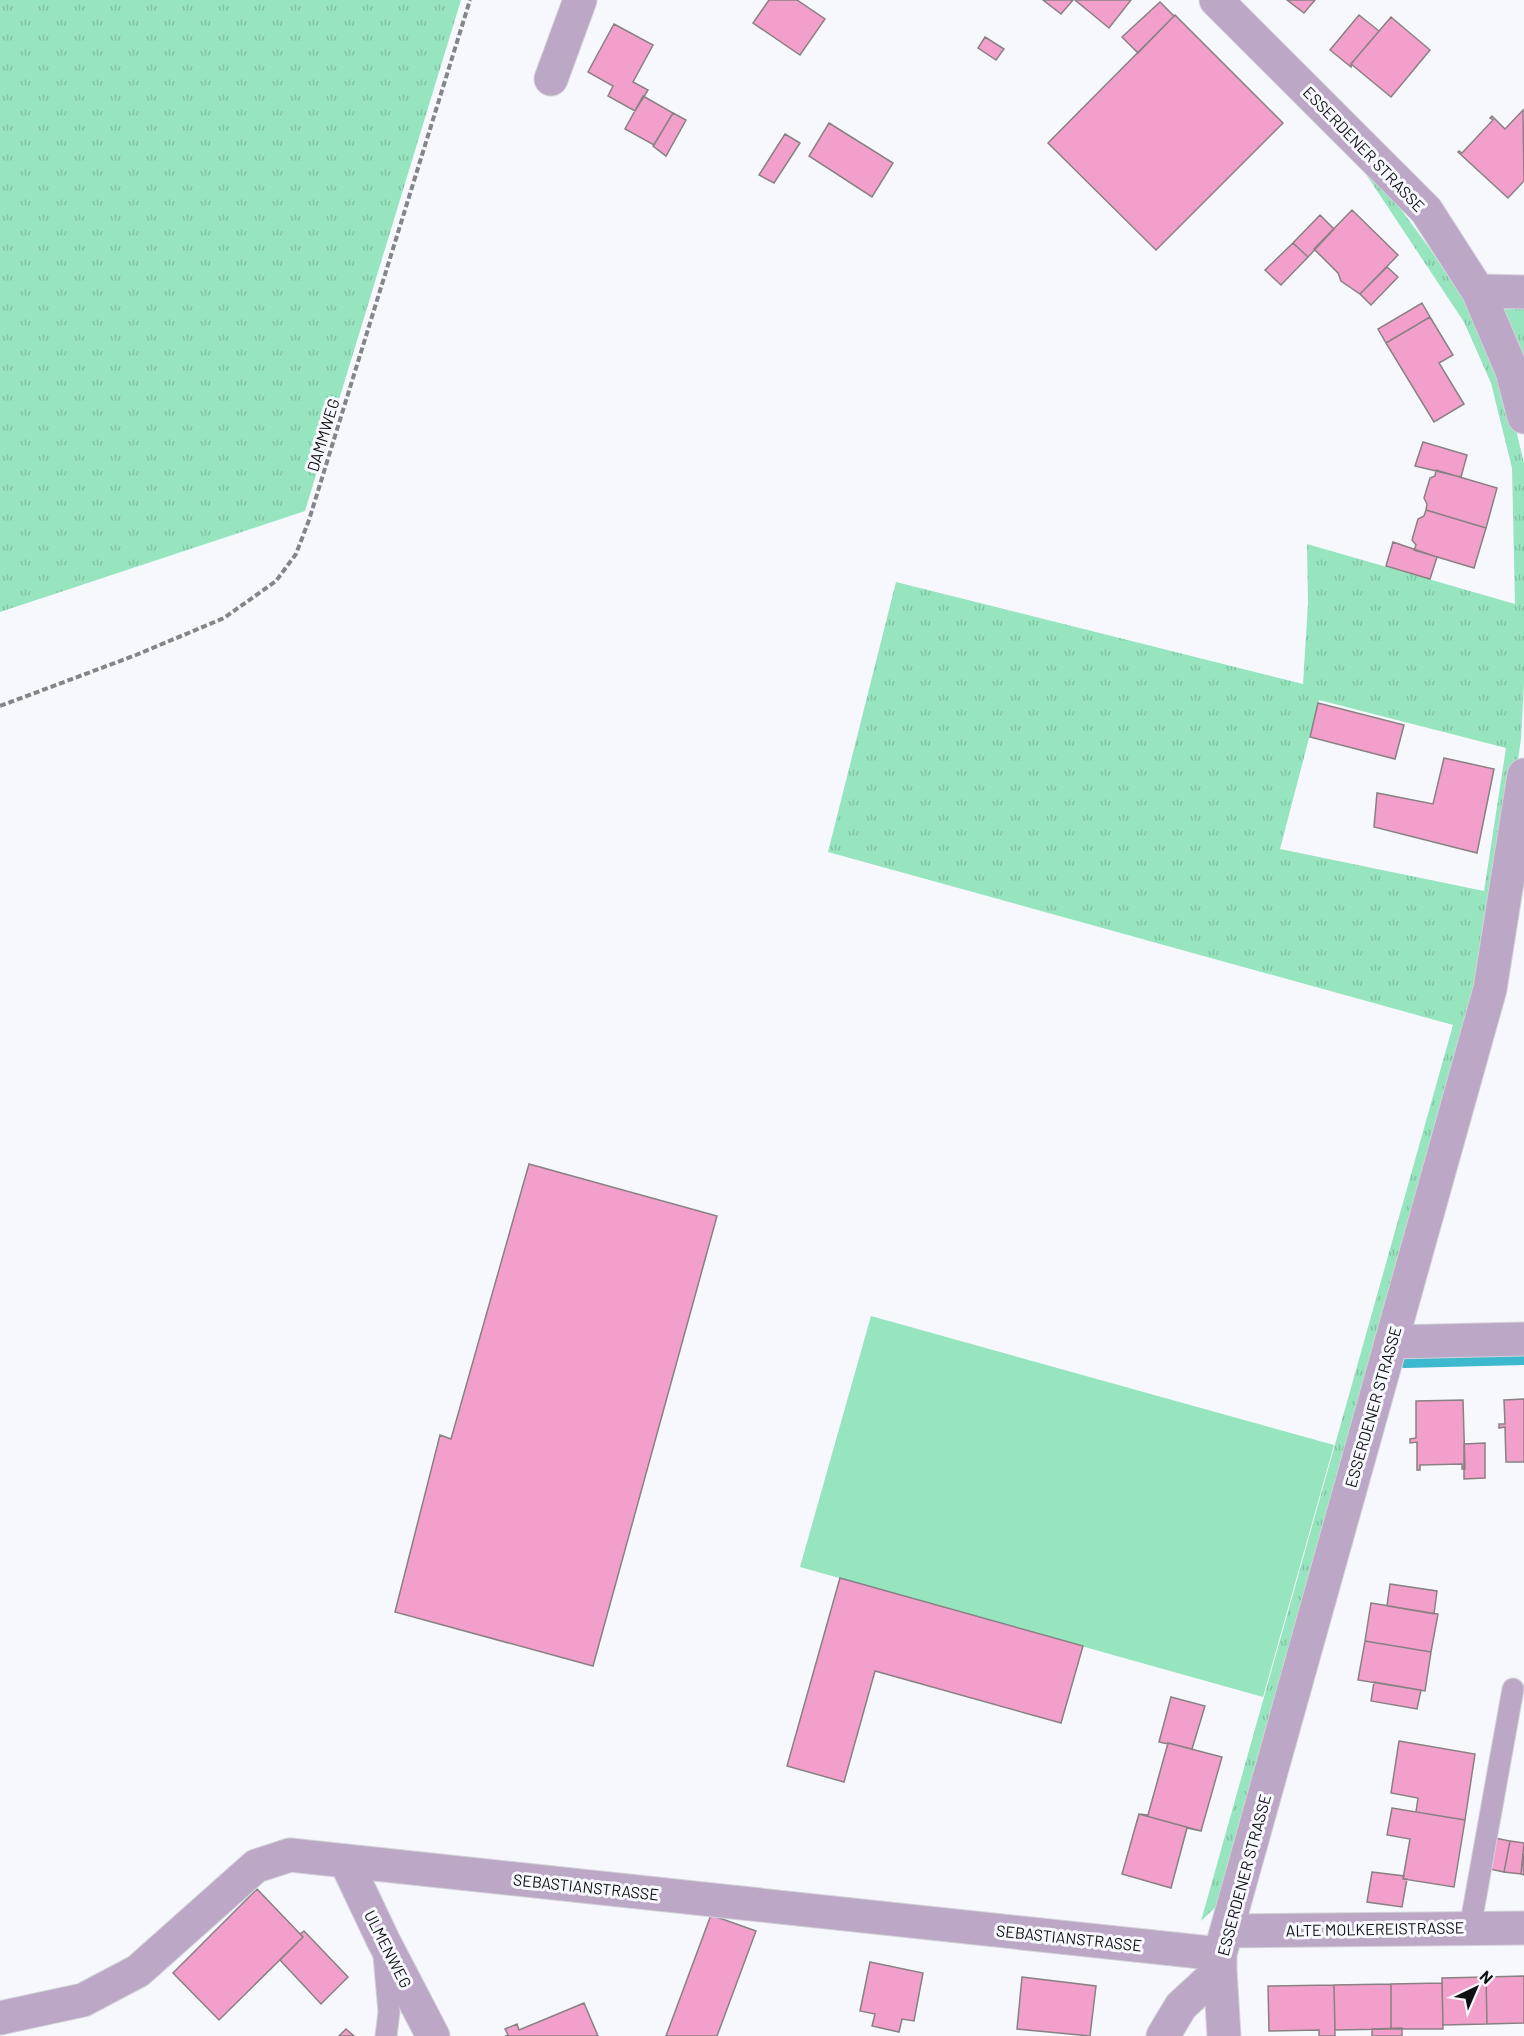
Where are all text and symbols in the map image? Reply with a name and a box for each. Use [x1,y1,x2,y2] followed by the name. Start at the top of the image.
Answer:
[1300,82,1429,215] street label: ESSERDENER STRASSE
[302,396,343,474] street label: DAMMWEG
[1340,1324,1405,1490] street label: ESSERDENER STRASSE
[1213,1792,1274,1958] street label: ESSERDENER STRASSE
[512,1869,660,1904] street label: SEBASTIANSTRASSE
[361,1907,416,1991] street label: ULMENWEG
[1285,1917,1465,1940] street label: ALTE MOLKEREISTRASSE
[995,1920,1143,1955] street label: SEBASTIANSTRASSE
[1446,1958,1506,2018] north arrow
[1476,1966,1497,1987] text: N

